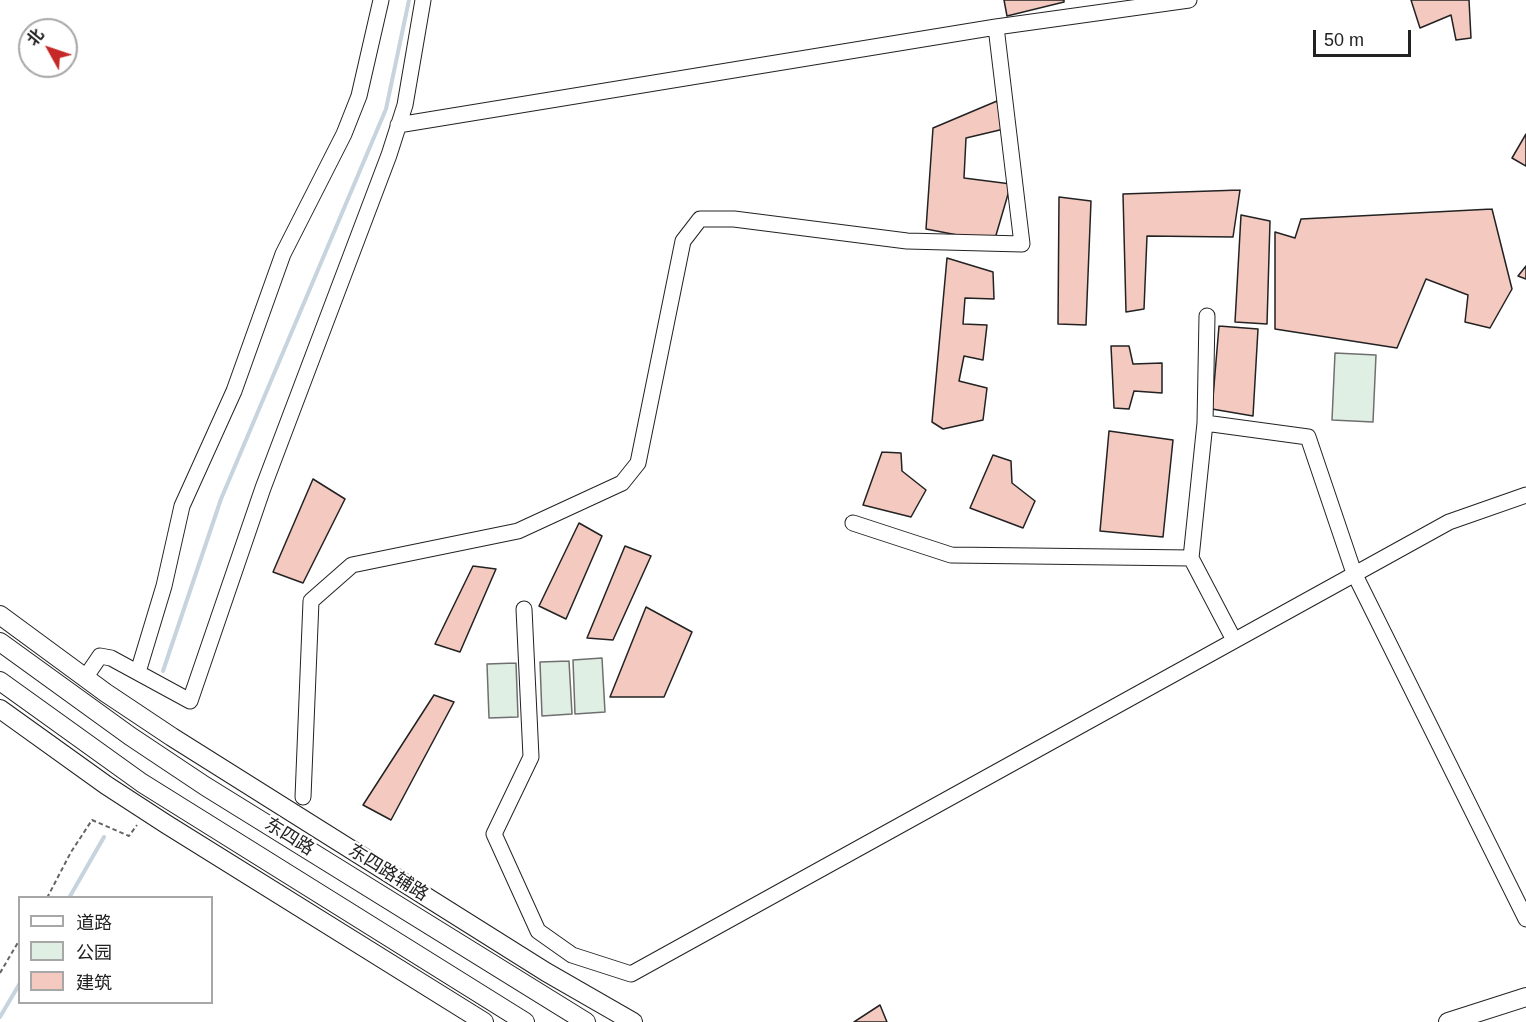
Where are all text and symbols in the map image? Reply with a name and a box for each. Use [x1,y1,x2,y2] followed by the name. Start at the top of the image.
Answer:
[18,18,78,78] north arrow
[1316,18,1414,56] scale bar
[24,26,47,49] text: 北
[1324,30,1364,50] text: 50 m
[260,814,318,860] street label: 东四路
[344,840,432,906] street label: 东四路辅路
[18,896,213,1004] legend
[76,913,112,933] text: 道路
[76,943,112,963] text: 公园
[76,973,112,993] text: 建筑

